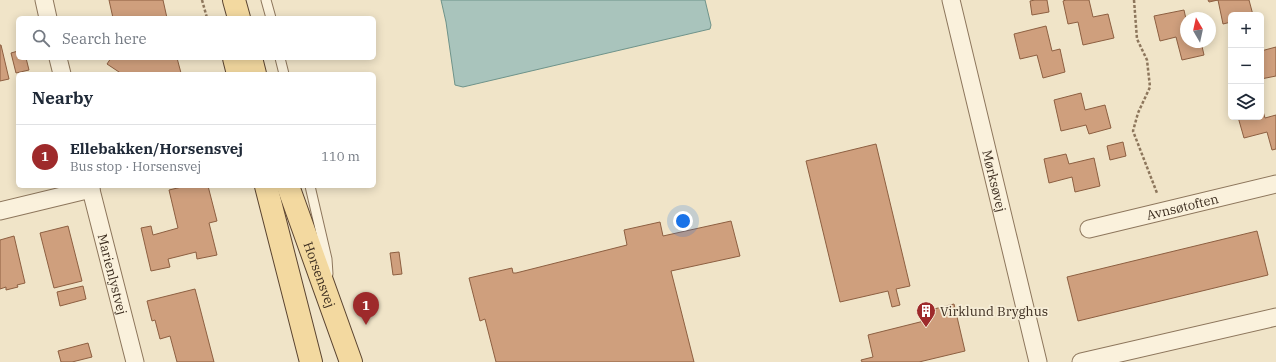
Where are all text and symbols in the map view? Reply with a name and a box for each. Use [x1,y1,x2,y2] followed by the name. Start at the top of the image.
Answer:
[1180,12,1216,48] north arrow
[1228,12,1264,120] map controls
[1228,12,1264,48] button: +
[16,16,376,60] search box
[30,27,52,49] icon: search
[62,29,147,48] text: Search here
[1228,48,1264,84] button: −
[1228,84,1264,120] button: layers
[32,87,93,109] text: Nearby
[70,139,243,158] text: Ellebakken/Horsensvej
[41,148,49,165] text: 1
[321,148,360,165] text: 110 m
[979,148,1010,214] street label: Mørksøvej
[70,158,201,175] text: Bus stop · Horsensvej
[1144,190,1220,223] street label: Avnsøtoften
[673,211,693,231] your location
[94,232,131,316] street label: Marienlystvej
[300,239,339,310] street label: Horsensvej
[353,292,379,325] pin: 1
[915,300,937,328] building icon: Virklund Bryghus
[940,303,1048,320] place label: Virklund Bryghus

